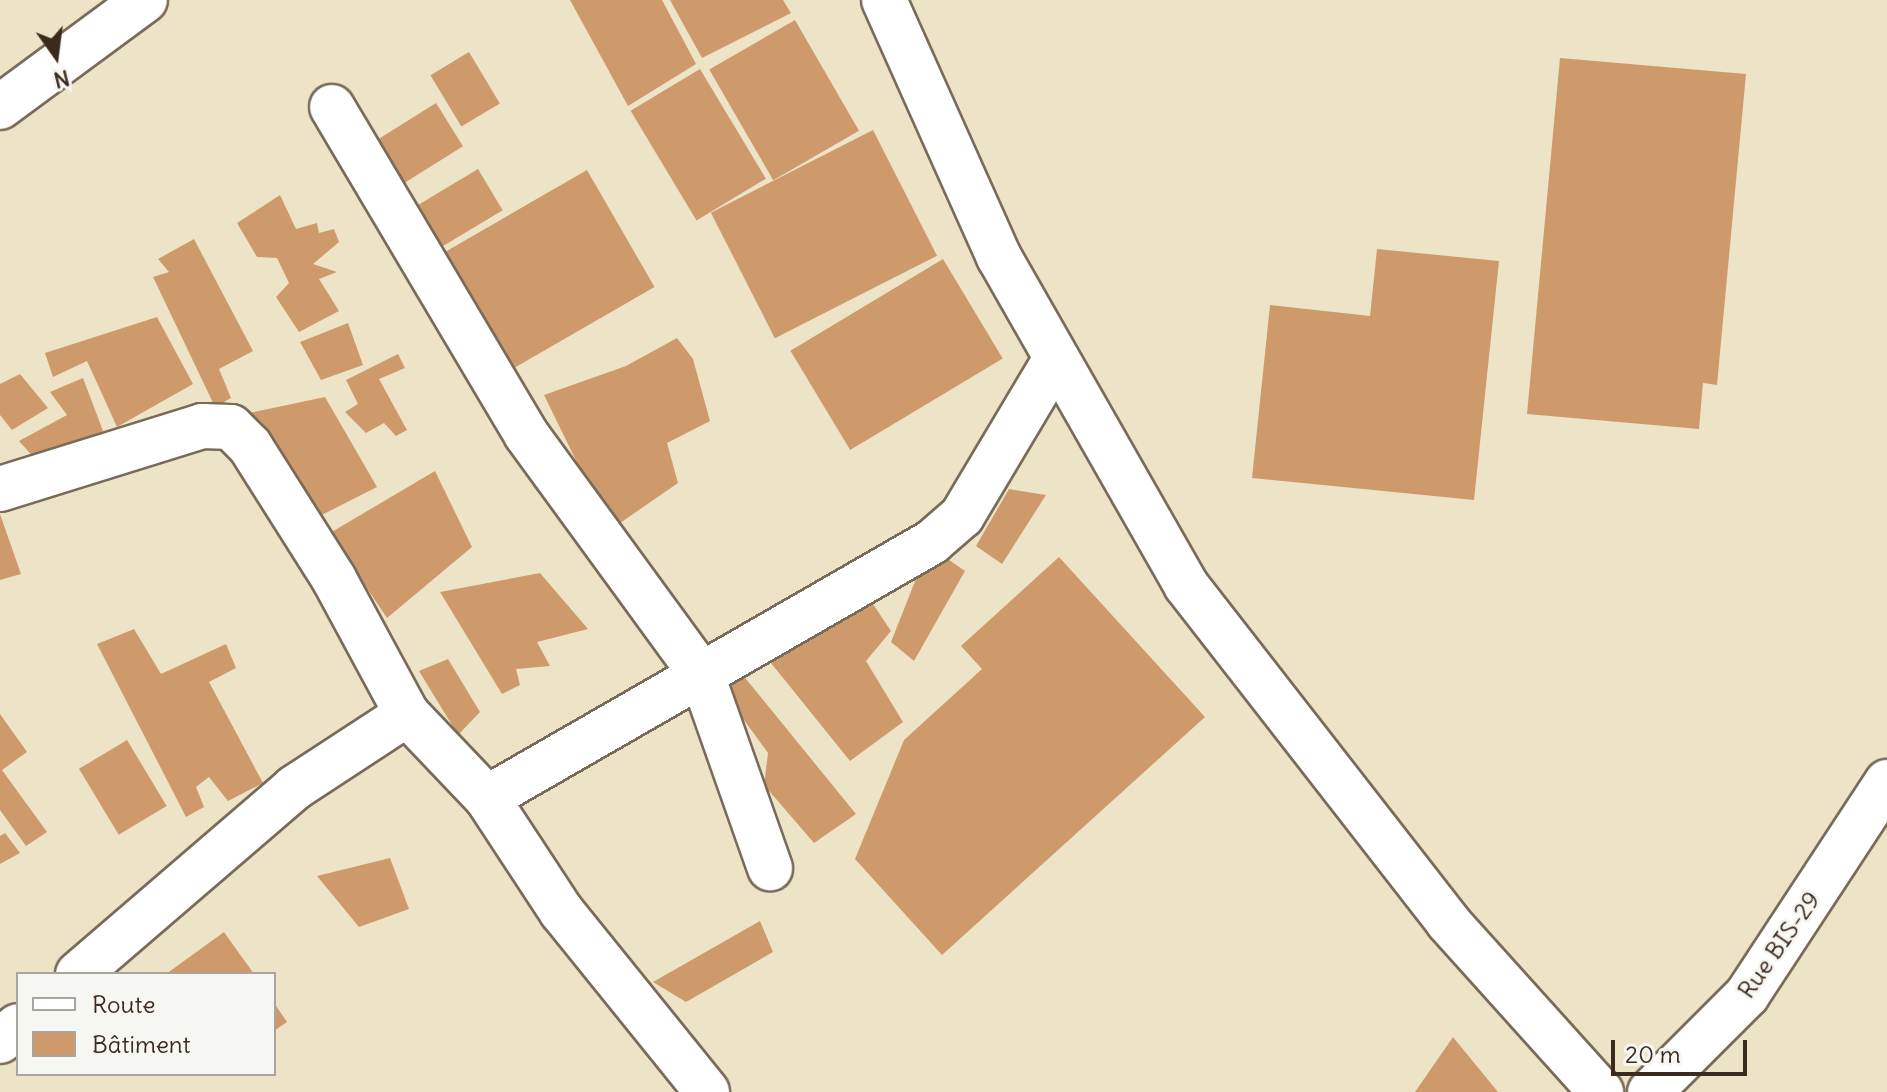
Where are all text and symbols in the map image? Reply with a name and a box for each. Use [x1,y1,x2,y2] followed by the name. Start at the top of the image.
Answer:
[16,16,96,96] north arrow
[51,64,73,95] text: N
[1732,886,1826,1004] street label: Rue BIS-29
[16,972,276,1076] legend
[92,989,155,1019] text: Route
[1615,1024,1751,1074] scale bar
[92,1029,191,1059] text: Bâtiment
[1625,1039,1681,1069] text: 20 m

